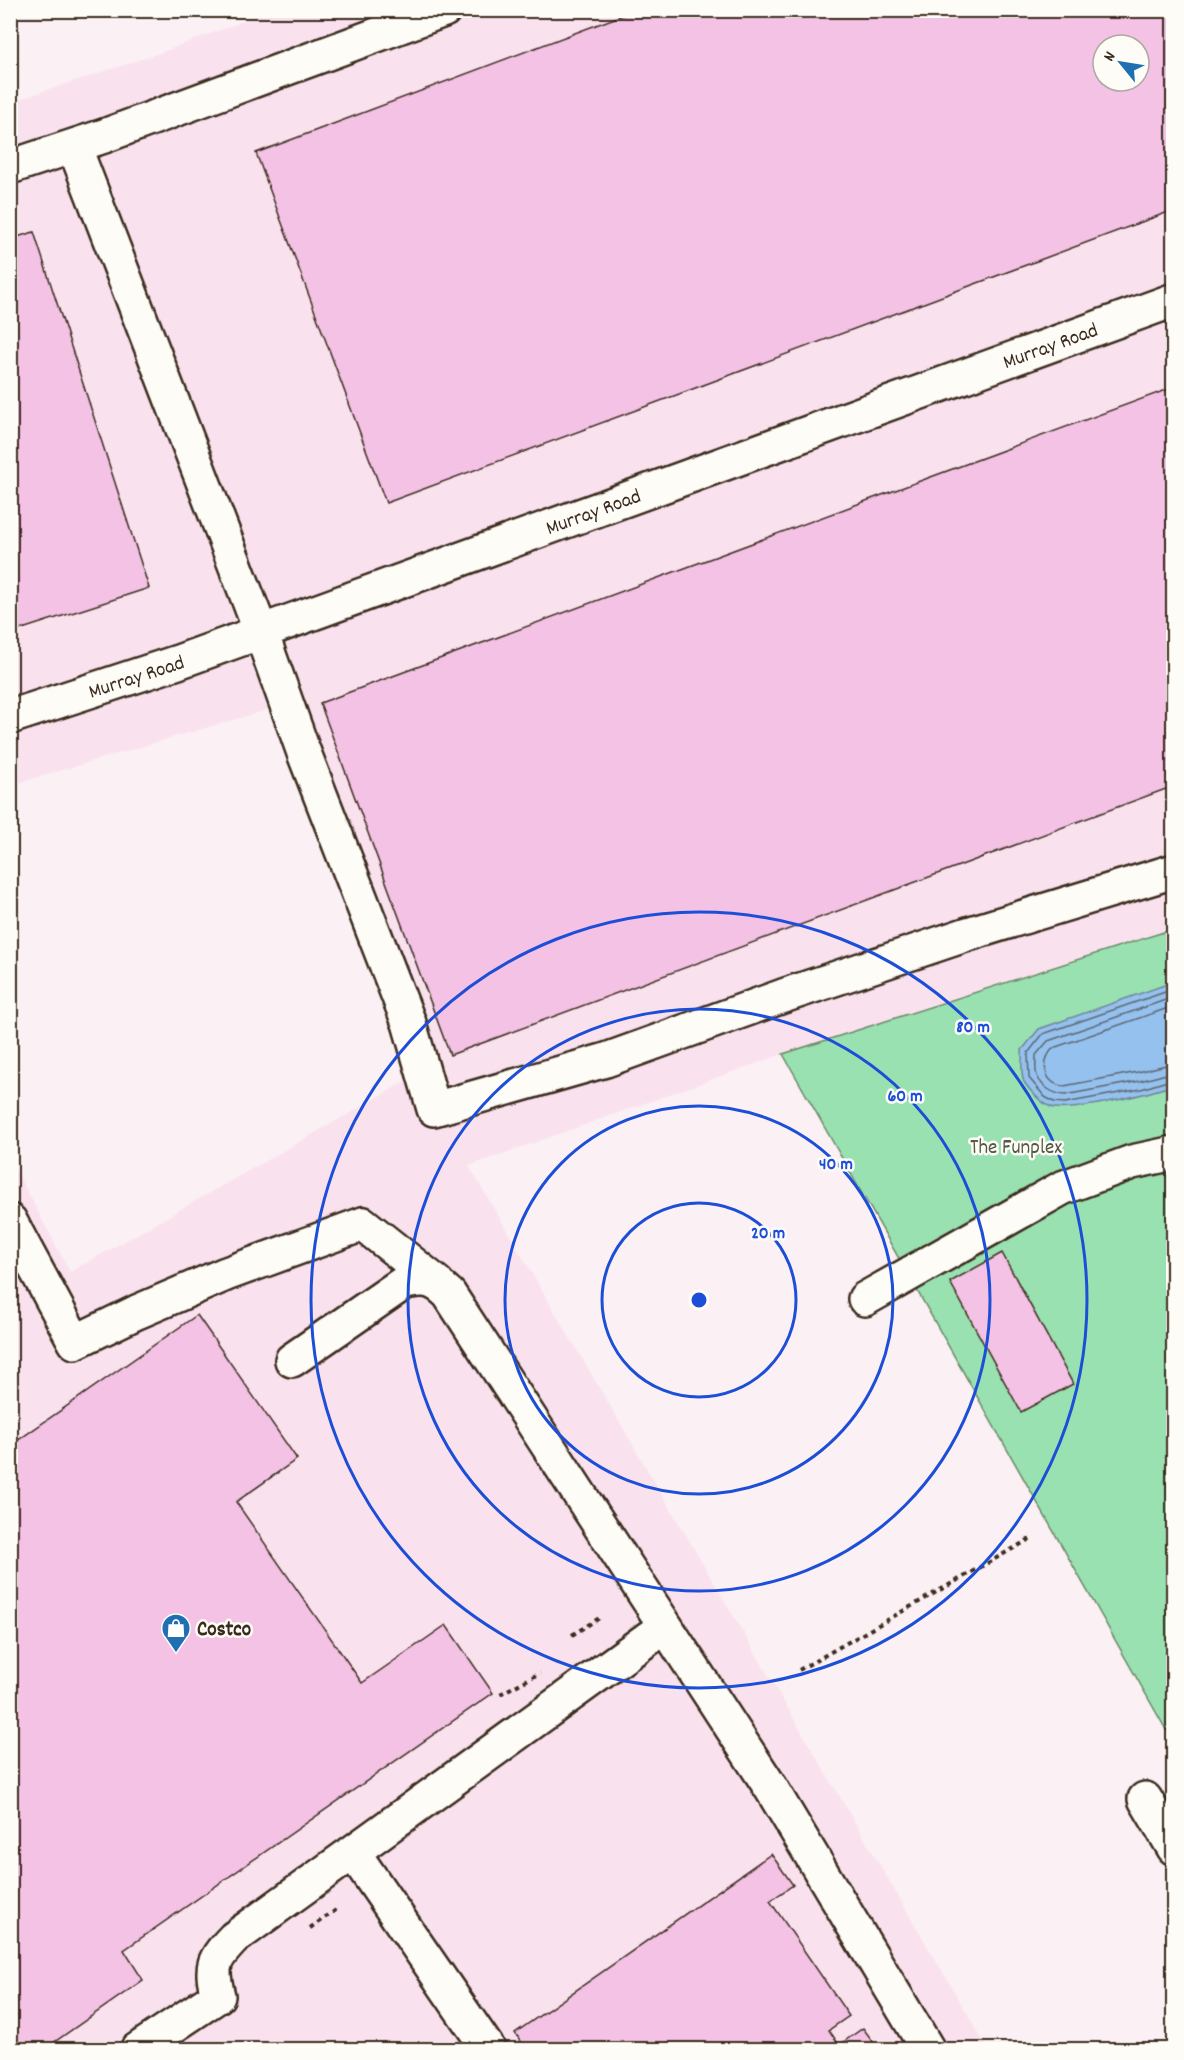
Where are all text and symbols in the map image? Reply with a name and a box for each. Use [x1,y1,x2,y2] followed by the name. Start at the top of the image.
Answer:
[1091,33,1151,93] north arrow
[1098,47,1122,66] text: N
[999,317,1103,379] street label: Murray Road
[542,483,646,545] street label: Murray Road
[85,649,189,708] street label: Murray Road
[956,1016,990,1041] text: 80 m
[887,1085,923,1110] text: 60 m
[970,1134,1062,1164] park label: The Funplex
[819,1153,853,1178] text: 40 m
[751,1222,785,1247] text: 20 m
[689,1290,709,1310] centre of rings
[160,1612,192,1654] shop icon: Costco
[197,1616,251,1646] place label: Costco

